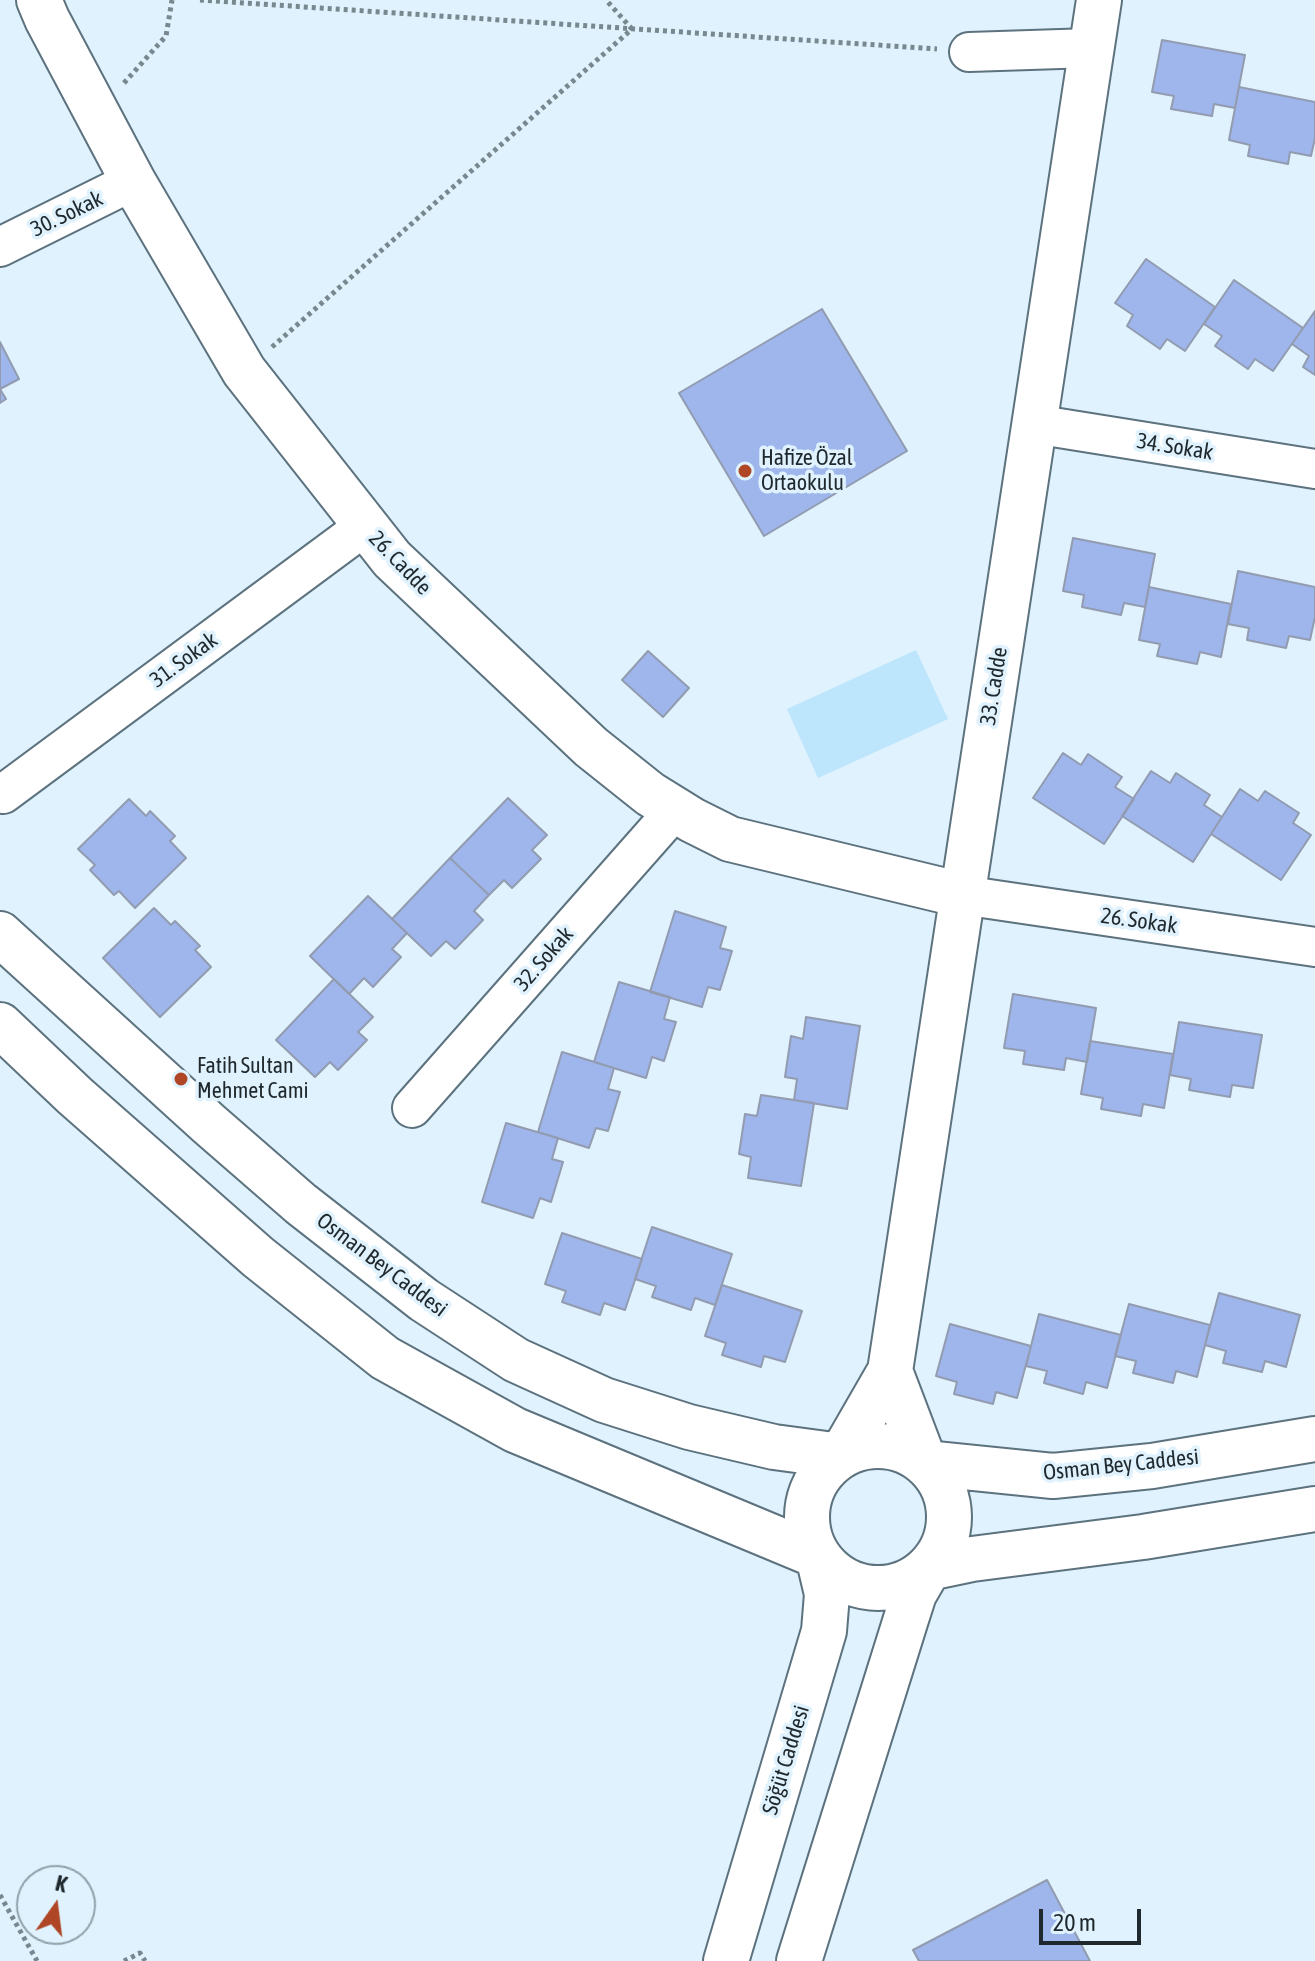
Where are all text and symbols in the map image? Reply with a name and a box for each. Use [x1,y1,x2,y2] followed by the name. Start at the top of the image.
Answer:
[27,185,107,243] street label: 30. Sokak
[1135,428,1215,466] street label: 34. Sokak
[761,445,853,496] place label: Hafize Özal Ortaokulu
[736,462,754,480] marker: Hafize Özal Ortaokulu
[363,526,437,600] street label: 26. Cadde
[145,627,223,693] street label: 31. Sokak
[975,645,1013,727] street label: 33. Cadde
[1099,903,1179,939] street label: 26. Sokak
[509,921,579,997] street label: 32. Sokak
[197,1053,309,1104] place label: Fatih Sultan Mehmet Cami
[172,1070,190,1088] marker: Fatih Sultan Mehmet Cami
[312,1207,452,1323] street label: Osman Bey Caddesi
[1042,1444,1200,1486] street label: Osman Bey Caddesi
[757,1702,815,1818] street label: Söğüt Caddesi
[16,1865,96,1945] north arrow
[53,1870,70,1898] text: K
[1043,1893,1145,1943] scale bar
[1053,1909,1096,1936] text: 20 m

